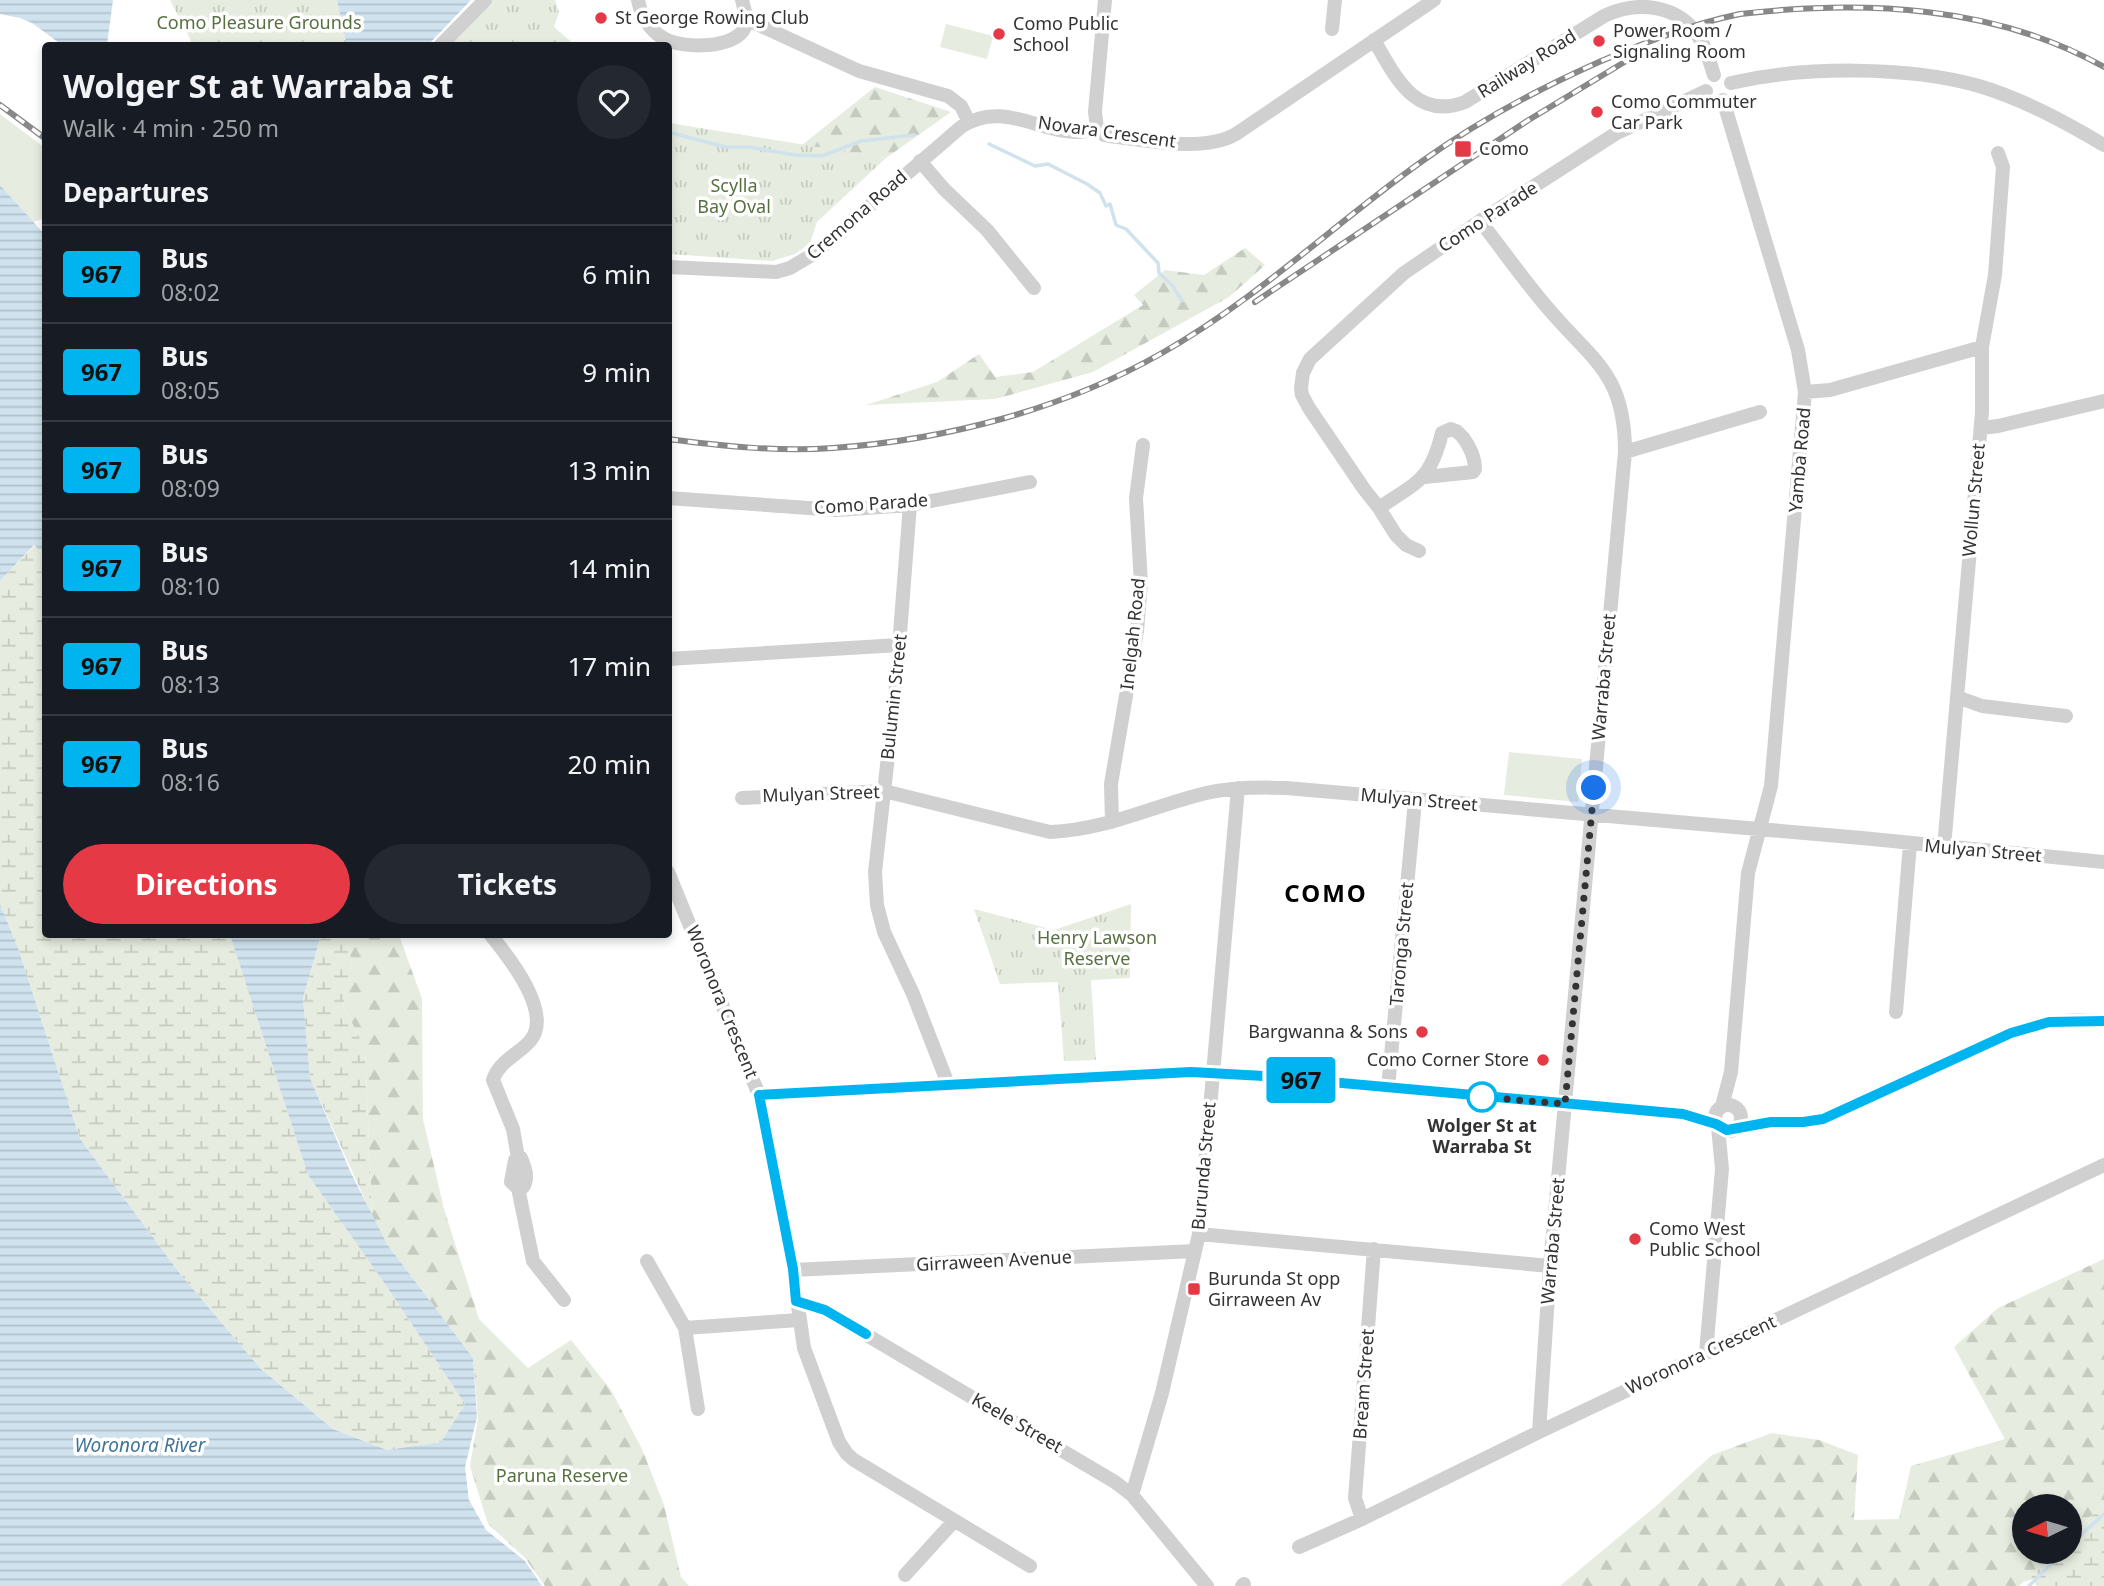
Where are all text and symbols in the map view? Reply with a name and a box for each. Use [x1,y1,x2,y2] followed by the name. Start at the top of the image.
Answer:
[615,5,809,29] place label: St George Rowing Club
[156,10,362,34] park label: Como Pleasure Grounds
[593,10,609,26] marker: St George Rowing Club
[1013,11,1119,56] place label: Como Public School
[1613,18,1746,63] place label: Power Room / Signaling Room
[1473,23,1580,103] street label: Railway Road
[991,26,1007,42] marker: Como Public School
[1591,33,1607,49] marker: Power Room / Signaling Room
[63,63,454,108] text: Wolger St at Warraba St
[577,65,651,139] button: heart
[1611,89,1757,134] place label: Como Commuter Car Park
[1589,104,1605,120] marker: Como Commuter Car Park
[1037,109,1178,153] street label: Novara Crescent
[63,112,279,144] text: Walk · 4 min · 250 m
[1479,136,1529,160] place label: Como
[1453,139,1473,159] marker: Como
[801,164,912,264] street label: Cremona Road
[697,173,771,218] park label: Scylla Bay Oval
[63,174,209,210] text: Departures
[1433,175,1542,257] street label: Como Parade
[161,240,208,276] text: Bus
[582,256,651,292] text: 6 min
[81,257,122,290] text: 967
[161,276,220,308] text: 08:02
[161,338,208,374] text: Bus
[582,354,651,390] text: 9 min
[81,355,122,388] text: 967
[161,374,220,406] text: 08:05
[1782,406,1816,513] street label: Yamba Road
[161,436,208,472] text: Bus
[1956,442,1990,558] street label: Wollun Street
[567,452,651,488] text: 13 min
[81,453,122,486] text: 967
[161,472,220,504] text: 08:09
[813,487,929,519] street label: Como Parade
[161,534,208,570] text: Bus
[567,550,651,586] text: 14 min
[81,551,122,584] text: 967
[161,570,220,602] text: 08:10
[1114,577,1150,691] street label: Inelgah Road
[1586,612,1621,741] street label: Warraba Street
[161,632,208,668] text: Bus
[874,632,912,761] street label: Bulumin Street
[567,648,651,684] text: 17 min
[81,649,122,682] text: 967
[161,668,220,700] text: 08:13
[161,730,208,766] text: Bus
[567,746,651,782] text: 20 min
[81,747,122,780] text: 967
[161,766,220,798] text: 08:16
[1576,770,1611,805] your location
[762,779,881,807] street label: Mulyan Street
[1360,782,1479,816] street label: Mulyan Street
[1924,833,2043,867] street label: Mulyan Street
[63,844,350,924] button: Directions
[364,844,651,924] button: Tickets
[1284,876,1368,909] district label: COMO
[1384,881,1418,1007] street label: Taronga Street
[681,922,765,1082] street label: Woronora Crescent
[1037,925,1157,970] park label: Henry Lawson Reserve
[1248,1019,1408,1043] place label: Bargwanna & Sons
[1414,1024,1430,1040] marker: Bargwanna & Sons
[1367,1047,1529,1071] place label: Como Corner Store
[1535,1052,1551,1068] marker: Como Corner Store
[1261,1057,1341,1103] line badge: 967
[1280,1063,1322,1096] text: 967
[1467,1082,1497,1112] marker: Wolger St at Warraba St
[1185,1100,1221,1231] street label: Burunda Street
[1427,1113,1537,1158] place label: Wolger St at Warraba St
[1535,1176,1570,1305] street label: Warraba Street
[1649,1216,1761,1261] place label: Como West Public School
[1627,1231,1643,1247] marker: Como West Public School
[916,1244,1072,1276] street label: Girraween Avenue
[1208,1266,1340,1311] place label: Burunda St opp Girraween Av
[1186,1281,1202,1297] marker: Burunda St opp Girraween Av
[1622,1309,1780,1399] street label: Woronora Crescent
[1347,1327,1379,1440] street label: Bream Street
[968,1386,1068,1458] street label: Keele Street
[75,1432,207,1458] water label: Woronora River
[496,1463,628,1487] park label: Paruna Reserve
[2012,1494,2082,1564] north arrow
[2012,1494,2082,1564] map controls

